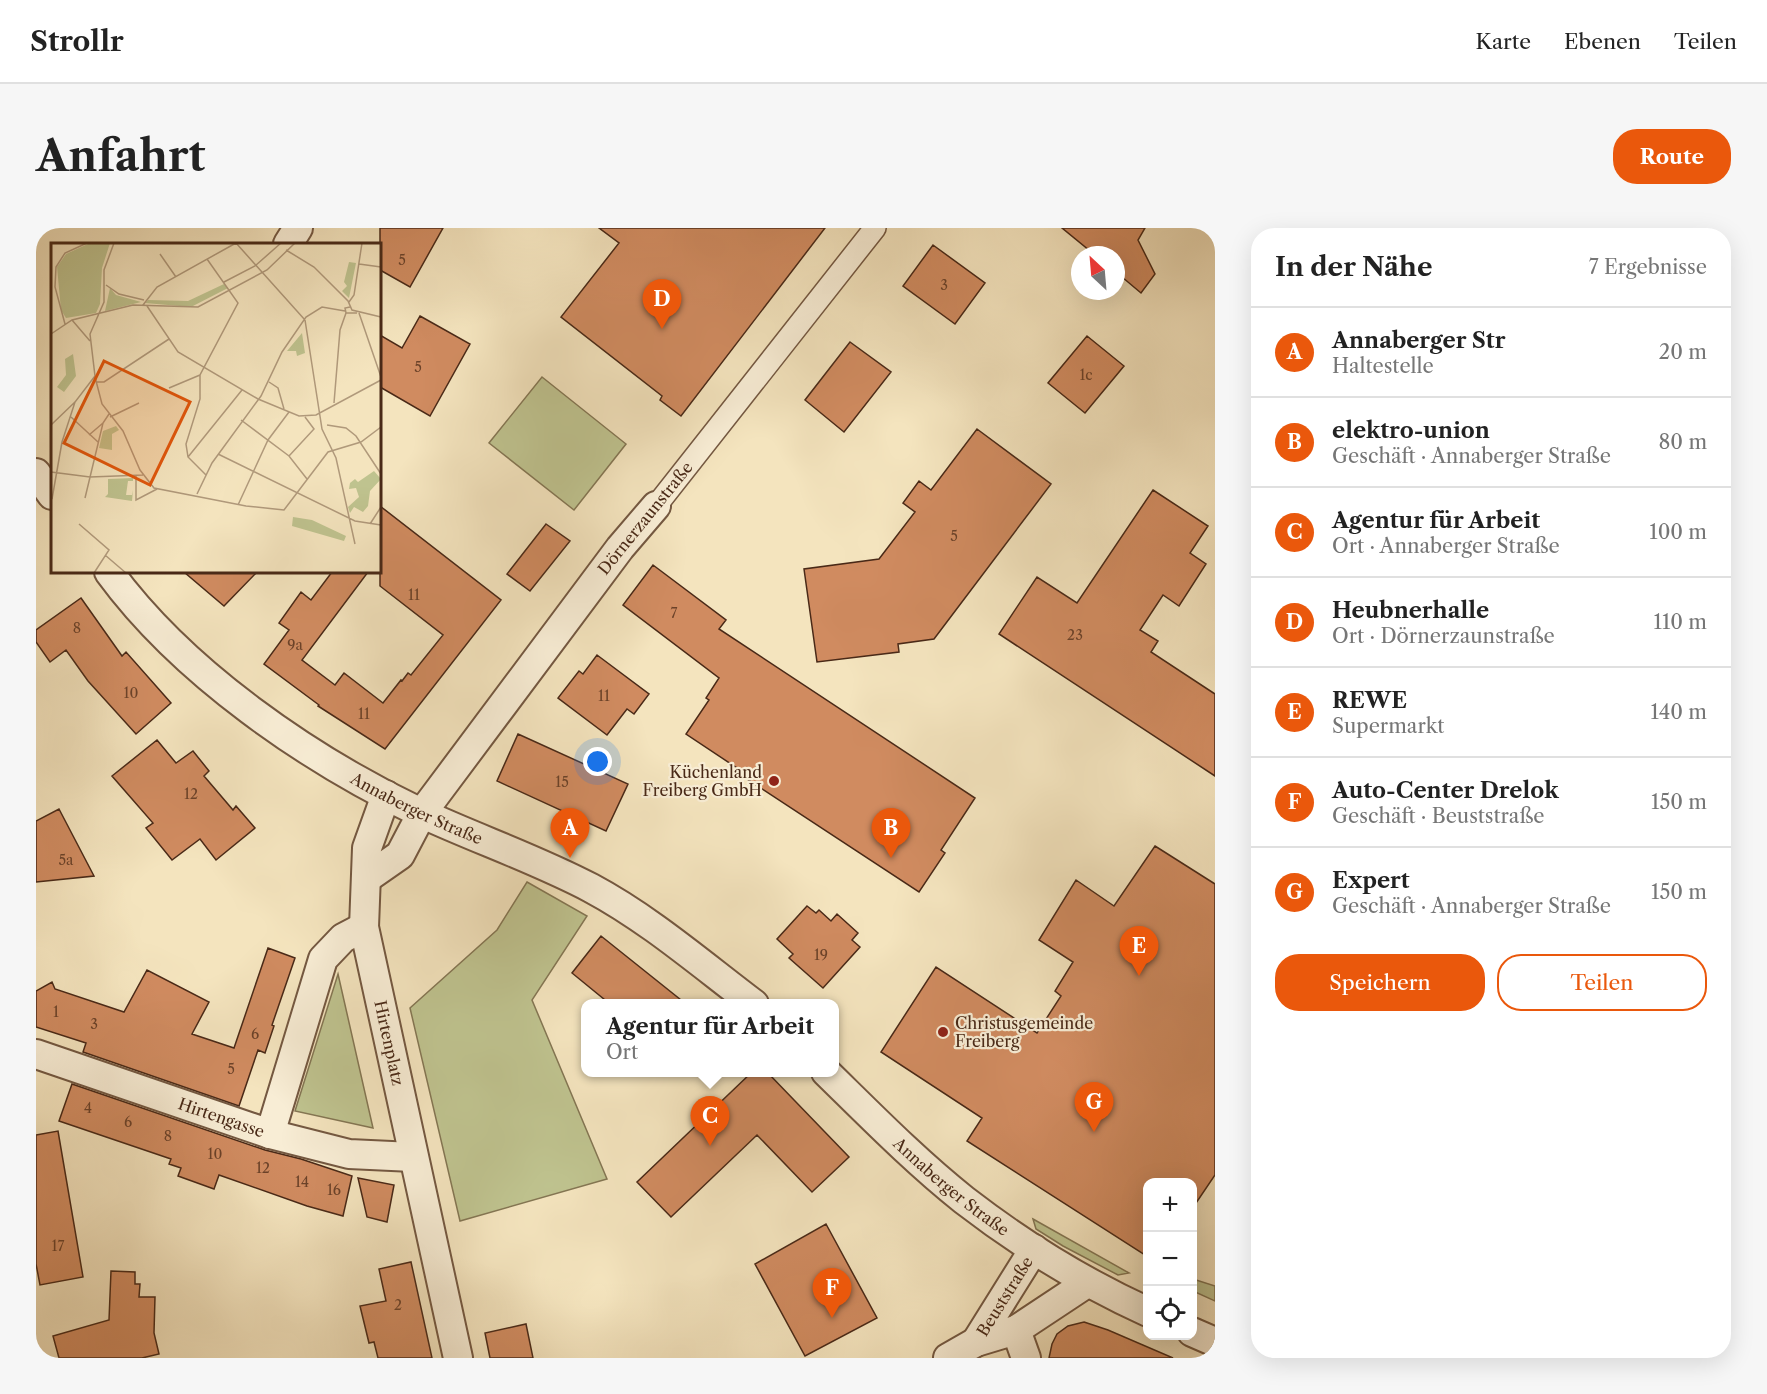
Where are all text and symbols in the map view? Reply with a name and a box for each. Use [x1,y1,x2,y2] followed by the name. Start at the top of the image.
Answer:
[30,24,124,58] text: Strollr
[1476,29,1531,54] text: Karte
[1564,29,1641,54] text: Ebenen
[1674,29,1737,54] text: Teilen
[1613,129,1731,184] button: Route
[36,130,205,182] text: Anfahrt
[51,243,381,573] inset map
[1071,246,1125,300] north arrow
[398,251,406,269] house number: 5
[1275,251,1432,283] text: In der Nähe
[1589,255,1707,279] text: 7 Ergebnisse
[940,276,948,294] house number: 3
[642,279,682,329] pin: D
[1332,327,1505,354] text: Annaberger Str
[1287,340,1302,364] text: A
[1659,340,1707,364] text: 20 m
[1332,354,1434,378] text: Haltestelle
[414,358,422,376] house number: 5
[1079,366,1093,384] house number: 1c
[1332,417,1490,444] text: elektro-union
[1287,430,1302,454] text: B
[1659,430,1707,454] text: 80 m
[1332,444,1611,468] text: Geschäft · Annaberger Straße
[593,457,697,578] street label: Dörnerzaunstraße
[1332,507,1540,534] text: Agentur für Arbeit
[1286,520,1303,544] text: C
[1649,520,1707,544] text: 100 m
[950,527,958,545] house number: 5
[1332,534,1560,558] text: Ort · Annaberger Straße
[408,586,420,604] house number: 11
[1332,597,1489,624] text: Heubnerhalle
[671,604,678,622] house number: 7
[1286,610,1303,634] text: D
[1654,610,1707,634] text: 110 m
[73,619,81,637] house number: 8
[1332,624,1555,648] text: Ort · Dörnerzaunstraße
[1067,626,1083,644] house number: 23
[287,636,303,654] house number: 9a
[124,684,138,702] house number: 10
[598,687,610,705] house number: 11
[1332,687,1407,714] text: REWE
[1287,700,1302,724] text: E
[1650,700,1707,724] text: 140 m
[358,705,370,723] house number: 11
[1332,714,1444,738] text: Supermarkt
[583,747,612,776] your location
[643,762,762,800] place label: Küchenland Freiberg GmbH
[346,768,486,848] street label: Annaberger Straße
[555,773,569,791] house number: 15
[767,774,781,788] marker: Küchenland Freiberg GmbH
[1332,777,1559,804] text: Auto-Center Drelok
[184,785,198,803] house number: 12
[1288,790,1301,814] text: F
[1651,790,1707,814] text: 150 m
[1332,804,1544,828] text: Geschäft · Beuststraße
[550,808,590,858] pin: A
[872,808,910,858] pin: B
[59,851,74,869] house number: 5a
[1332,867,1410,894] text: Expert
[1286,880,1303,904] text: G
[1651,880,1707,904] text: 150 m
[1332,894,1611,918] text: Geschäft · Annaberger Straße
[1120,926,1158,976] pin: E
[814,946,828,964] house number: 19
[1275,954,1485,1011] button: Speichern
[1497,954,1707,1011] button: Teilen
[370,998,408,1088] street label: Hirtenplatz
[581,999,839,1077] popup
[53,1003,59,1021] house number: 1
[606,1013,814,1040] text: Agentur für Arbeit
[955,1013,1093,1051] place label: Christusgemeinde Freiberg
[90,1015,98,1033] house number: 3
[251,1025,259,1043] house number: 6
[936,1025,950,1039] marker: Christusgemeinde Freiberg
[606,1040,638,1064] text: Ort
[227,1060,235,1078] house number: 5
[1074,1082,1114,1132] pin: G
[176,1093,267,1141] street label: Hirtengasse
[690,1096,730,1146] pin: C
[84,1099,92,1117] house number: 4
[124,1113,132,1131] house number: 6
[164,1127,172,1145] house number: 8
[889,1132,1013,1240] street label: Annaberger Straße
[208,1145,222,1163] house number: 10
[256,1159,270,1177] house number: 12
[295,1173,309,1191] house number: 14
[1143,1178,1197,1340] map controls
[1143,1178,1197,1232] button: +
[327,1181,341,1199] house number: 16
[1143,1232,1197,1286] button: −
[52,1237,64,1255] house number: 17
[972,1253,1037,1340] street label: Beuststraße
[812,1268,852,1318] pin: F
[1143,1286,1197,1340] button: locate
[394,1296,402,1314] house number: 2

